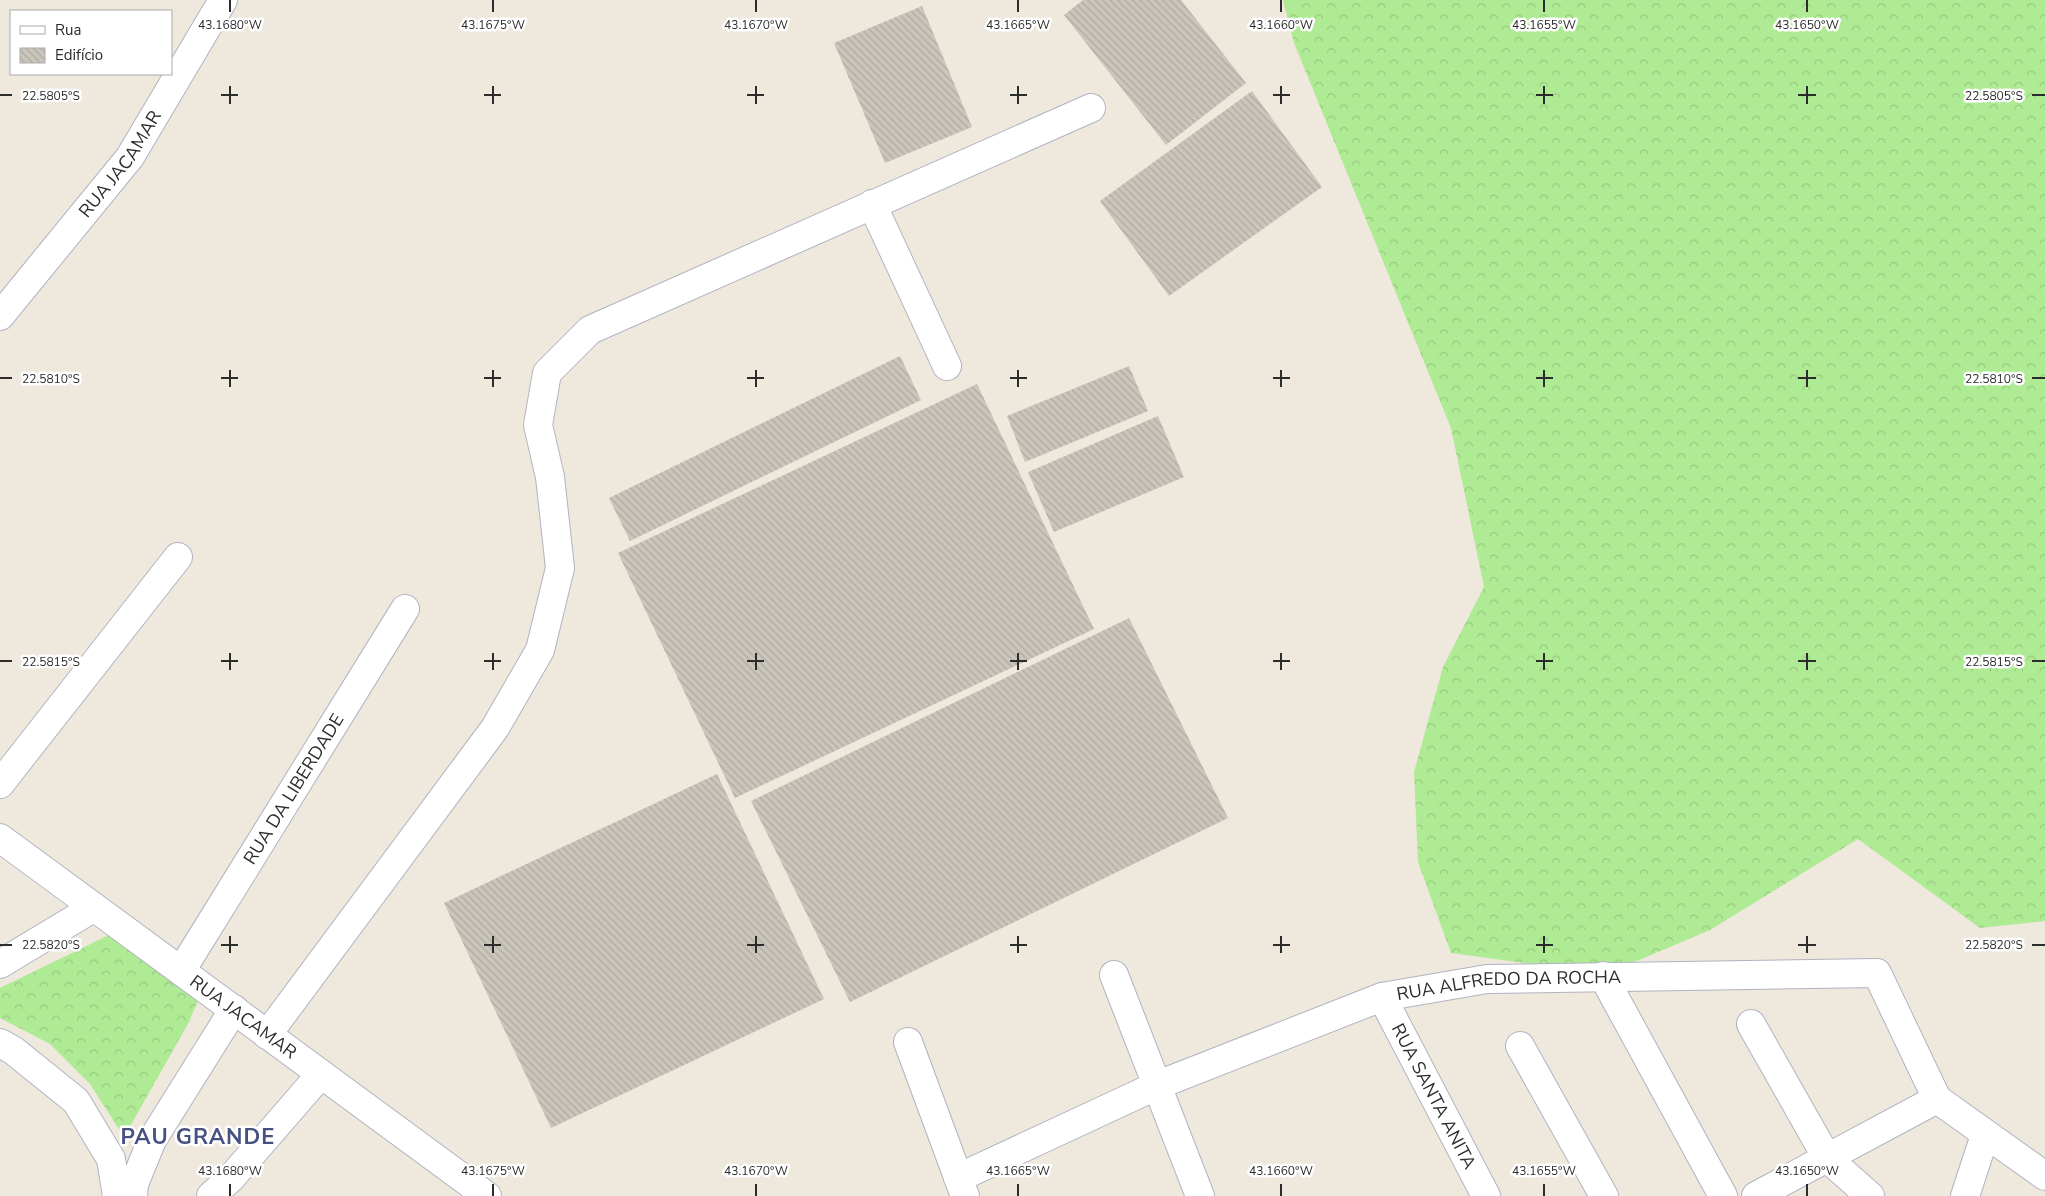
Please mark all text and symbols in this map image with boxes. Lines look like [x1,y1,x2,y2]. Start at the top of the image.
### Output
legend [10,10,172,75]
text: 43.1680°W [198,17,262,33]
text: 43.1675°W [461,17,525,33]
text: 43.1670°W [724,17,788,33]
text: 43.1665°W [986,17,1050,33]
text: 43.1660°W [1249,17,1313,33]
text: 43.1655°W [1512,17,1576,33]
text: 43.1650°W [1775,17,1839,33]
text: Rua [55,20,81,40]
text: Edifício [55,45,103,65]
text: 22.5805°S [22,88,80,104]
text: 22.5805°S [1965,88,2023,104]
street label: RUA JACAMAR [73,106,167,223]
text: 22.5810°S [22,371,80,387]
text: 22.5810°S [1965,371,2023,387]
text: 22.5815°S [22,654,80,670]
text: 22.5815°S [1965,654,2023,670]
street label: RUA DA LIBERDADE [238,709,349,869]
text: 22.5820°S [22,937,80,953]
text: 22.5820°S [1965,937,2023,953]
street label: RUA ALFREDO DA ROCHA [1395,965,1621,1006]
street label: RUA JACAMAR [185,970,302,1064]
street label: RUA SANTA ANITA [1386,1019,1482,1173]
district label: PAU GRANDE [121,1122,275,1152]
text: 43.1680°W [198,1163,262,1179]
text: 43.1675°W [461,1163,525,1179]
text: 43.1670°W [724,1163,788,1179]
text: 43.1665°W [986,1163,1050,1179]
text: 43.1660°W [1249,1163,1313,1179]
text: 43.1655°W [1512,1163,1576,1179]
text: 43.1650°W [1775,1163,1839,1179]

